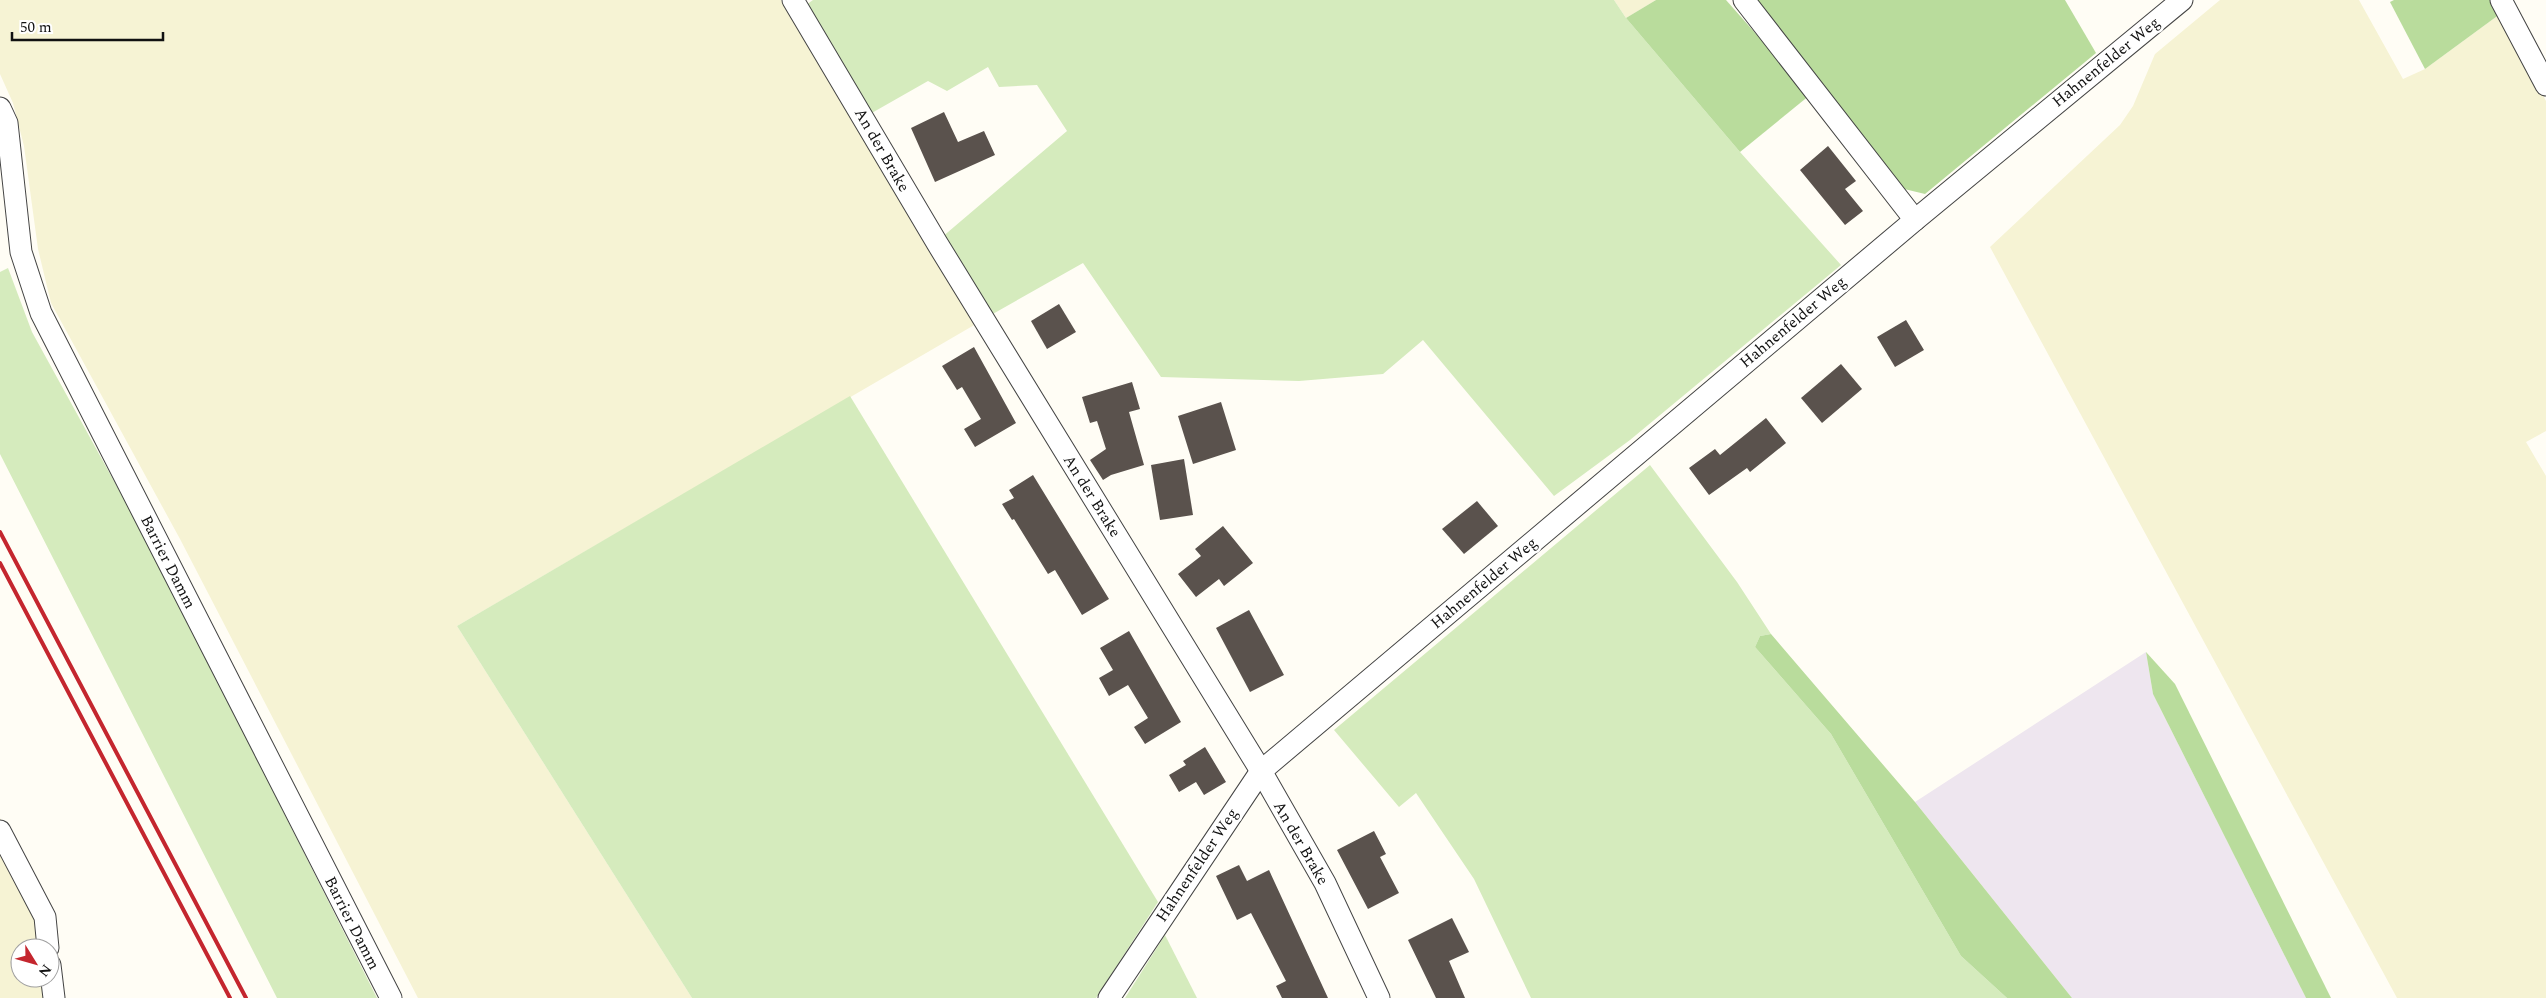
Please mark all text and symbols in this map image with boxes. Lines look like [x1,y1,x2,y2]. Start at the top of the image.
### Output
scale bar [12,10,164,42]
street label: Hahnenfelder Weg [2047,11,2165,113]
text: 50 m [20,16,52,39]
street label: An der Brake [848,104,916,196]
street label: Hahnenfelder Weg [1734,270,1852,374]
street label: An der Brake [1057,450,1127,542]
street label: Barrier Damm [134,511,202,613]
street label: Hahnenfelder Weg [1425,531,1543,635]
street label: An der Brake [1267,797,1335,889]
street label: Hahnenfelder Weg [1150,803,1244,927]
street label: Barrier Damm [318,872,386,974]
north arrow [10,938,60,988]
text: N [33,960,57,981]

